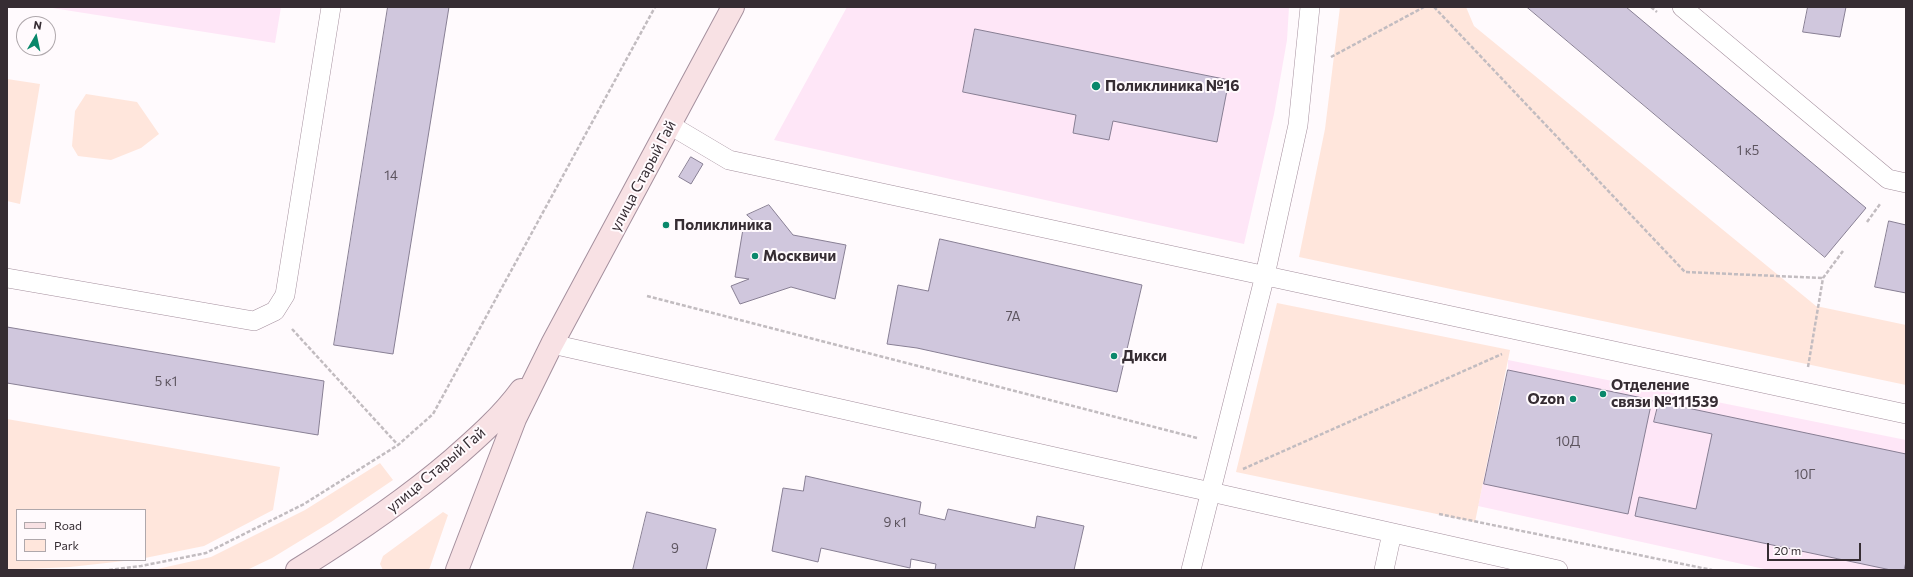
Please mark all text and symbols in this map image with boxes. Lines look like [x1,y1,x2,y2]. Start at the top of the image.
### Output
north arrow [16,16,56,56]
text: N [33,18,43,32]
place label: Поликлиника №16 [1105,77,1239,95]
marker: Поликлиника №16 [1090,80,1102,92]
street label: улица Старый Гай [606,117,680,235]
house number: 1 к5 [1737,143,1759,159]
house number: 14 [384,168,398,184]
place label: Поликлиника [674,216,772,234]
marker: Поликлиника [661,220,671,230]
place label: Москвичи [763,247,836,265]
marker: Москвичи [750,251,760,261]
house number: 7А [1006,309,1020,325]
place label: Дикси [1122,347,1167,365]
marker: Дикси [1109,351,1119,361]
house number: 5 к1 [155,374,177,390]
place label: Отделение связи №111539 [1611,376,1719,411]
marker: Отделение связи №111539 [1598,389,1608,399]
place label: Ozon [1527,390,1565,408]
marker: Ozon [1568,394,1578,404]
street label: улица Старый Гай [383,423,489,517]
house number: 10Д [1556,434,1580,450]
house number: 10Г [1794,467,1816,483]
legend [16,509,146,561]
house number: 9 к1 [884,515,906,531]
text: Road [54,518,82,532]
scale bar [1769,535,1863,561]
text: Park [54,538,79,552]
house number: 9 [671,541,679,557]
text: 20 m [1774,543,1801,557]

